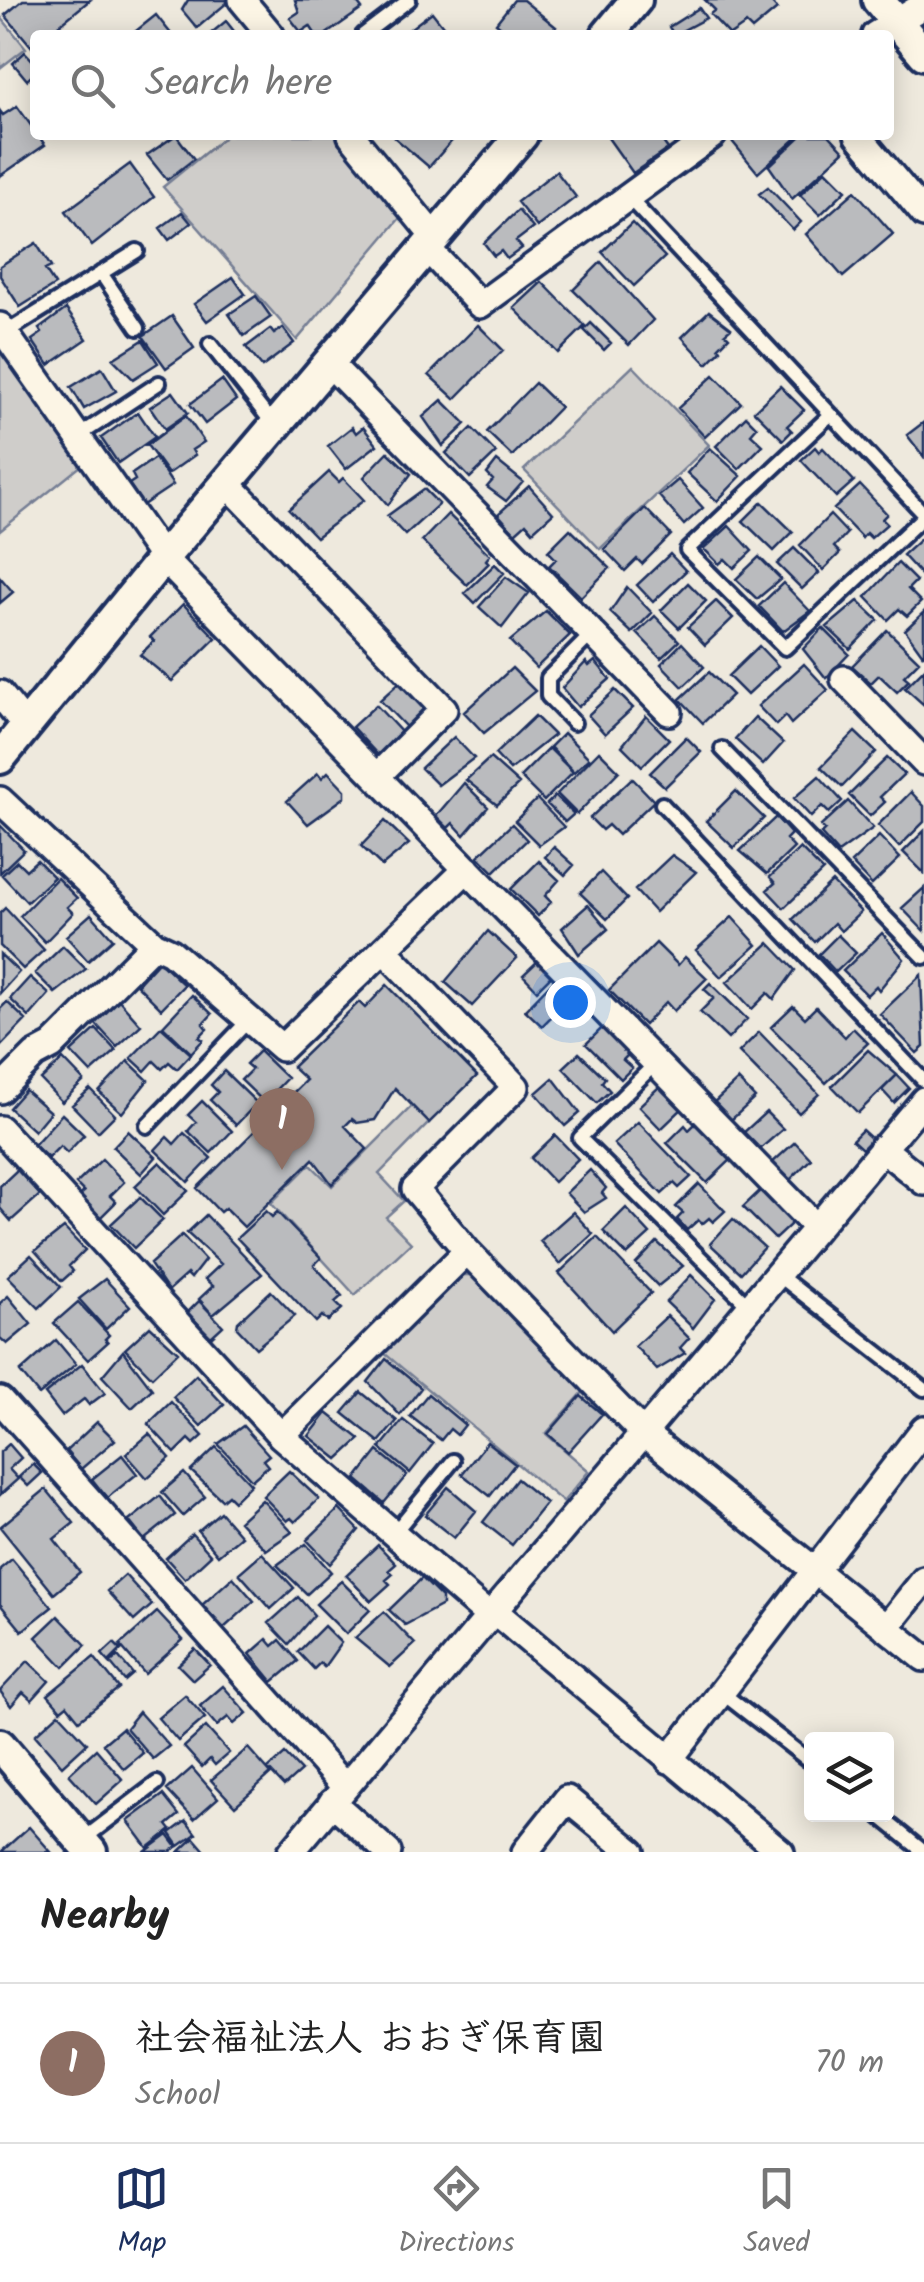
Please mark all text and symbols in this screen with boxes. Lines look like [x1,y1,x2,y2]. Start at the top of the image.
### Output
search box [30,30,894,140]
text: Search here [145,55,332,115]
icon: search [65,58,120,113]
your location [545,977,596,1028]
pin: 1 [250,1088,314,1170]
map controls [804,1732,894,1822]
button: layers [804,1732,894,1822]
text: Nearby [40,1884,169,1951]
text: 社会福祉法人 おおぎ保育園 [135,2010,606,2070]
text: 1 [68,2038,77,2089]
text: 70 m [815,2038,884,2089]
text: School [135,2070,220,2121]
tab: Map [114,2161,169,2266]
tab: Directions [398,2161,514,2266]
tab: Saved [743,2161,810,2266]

